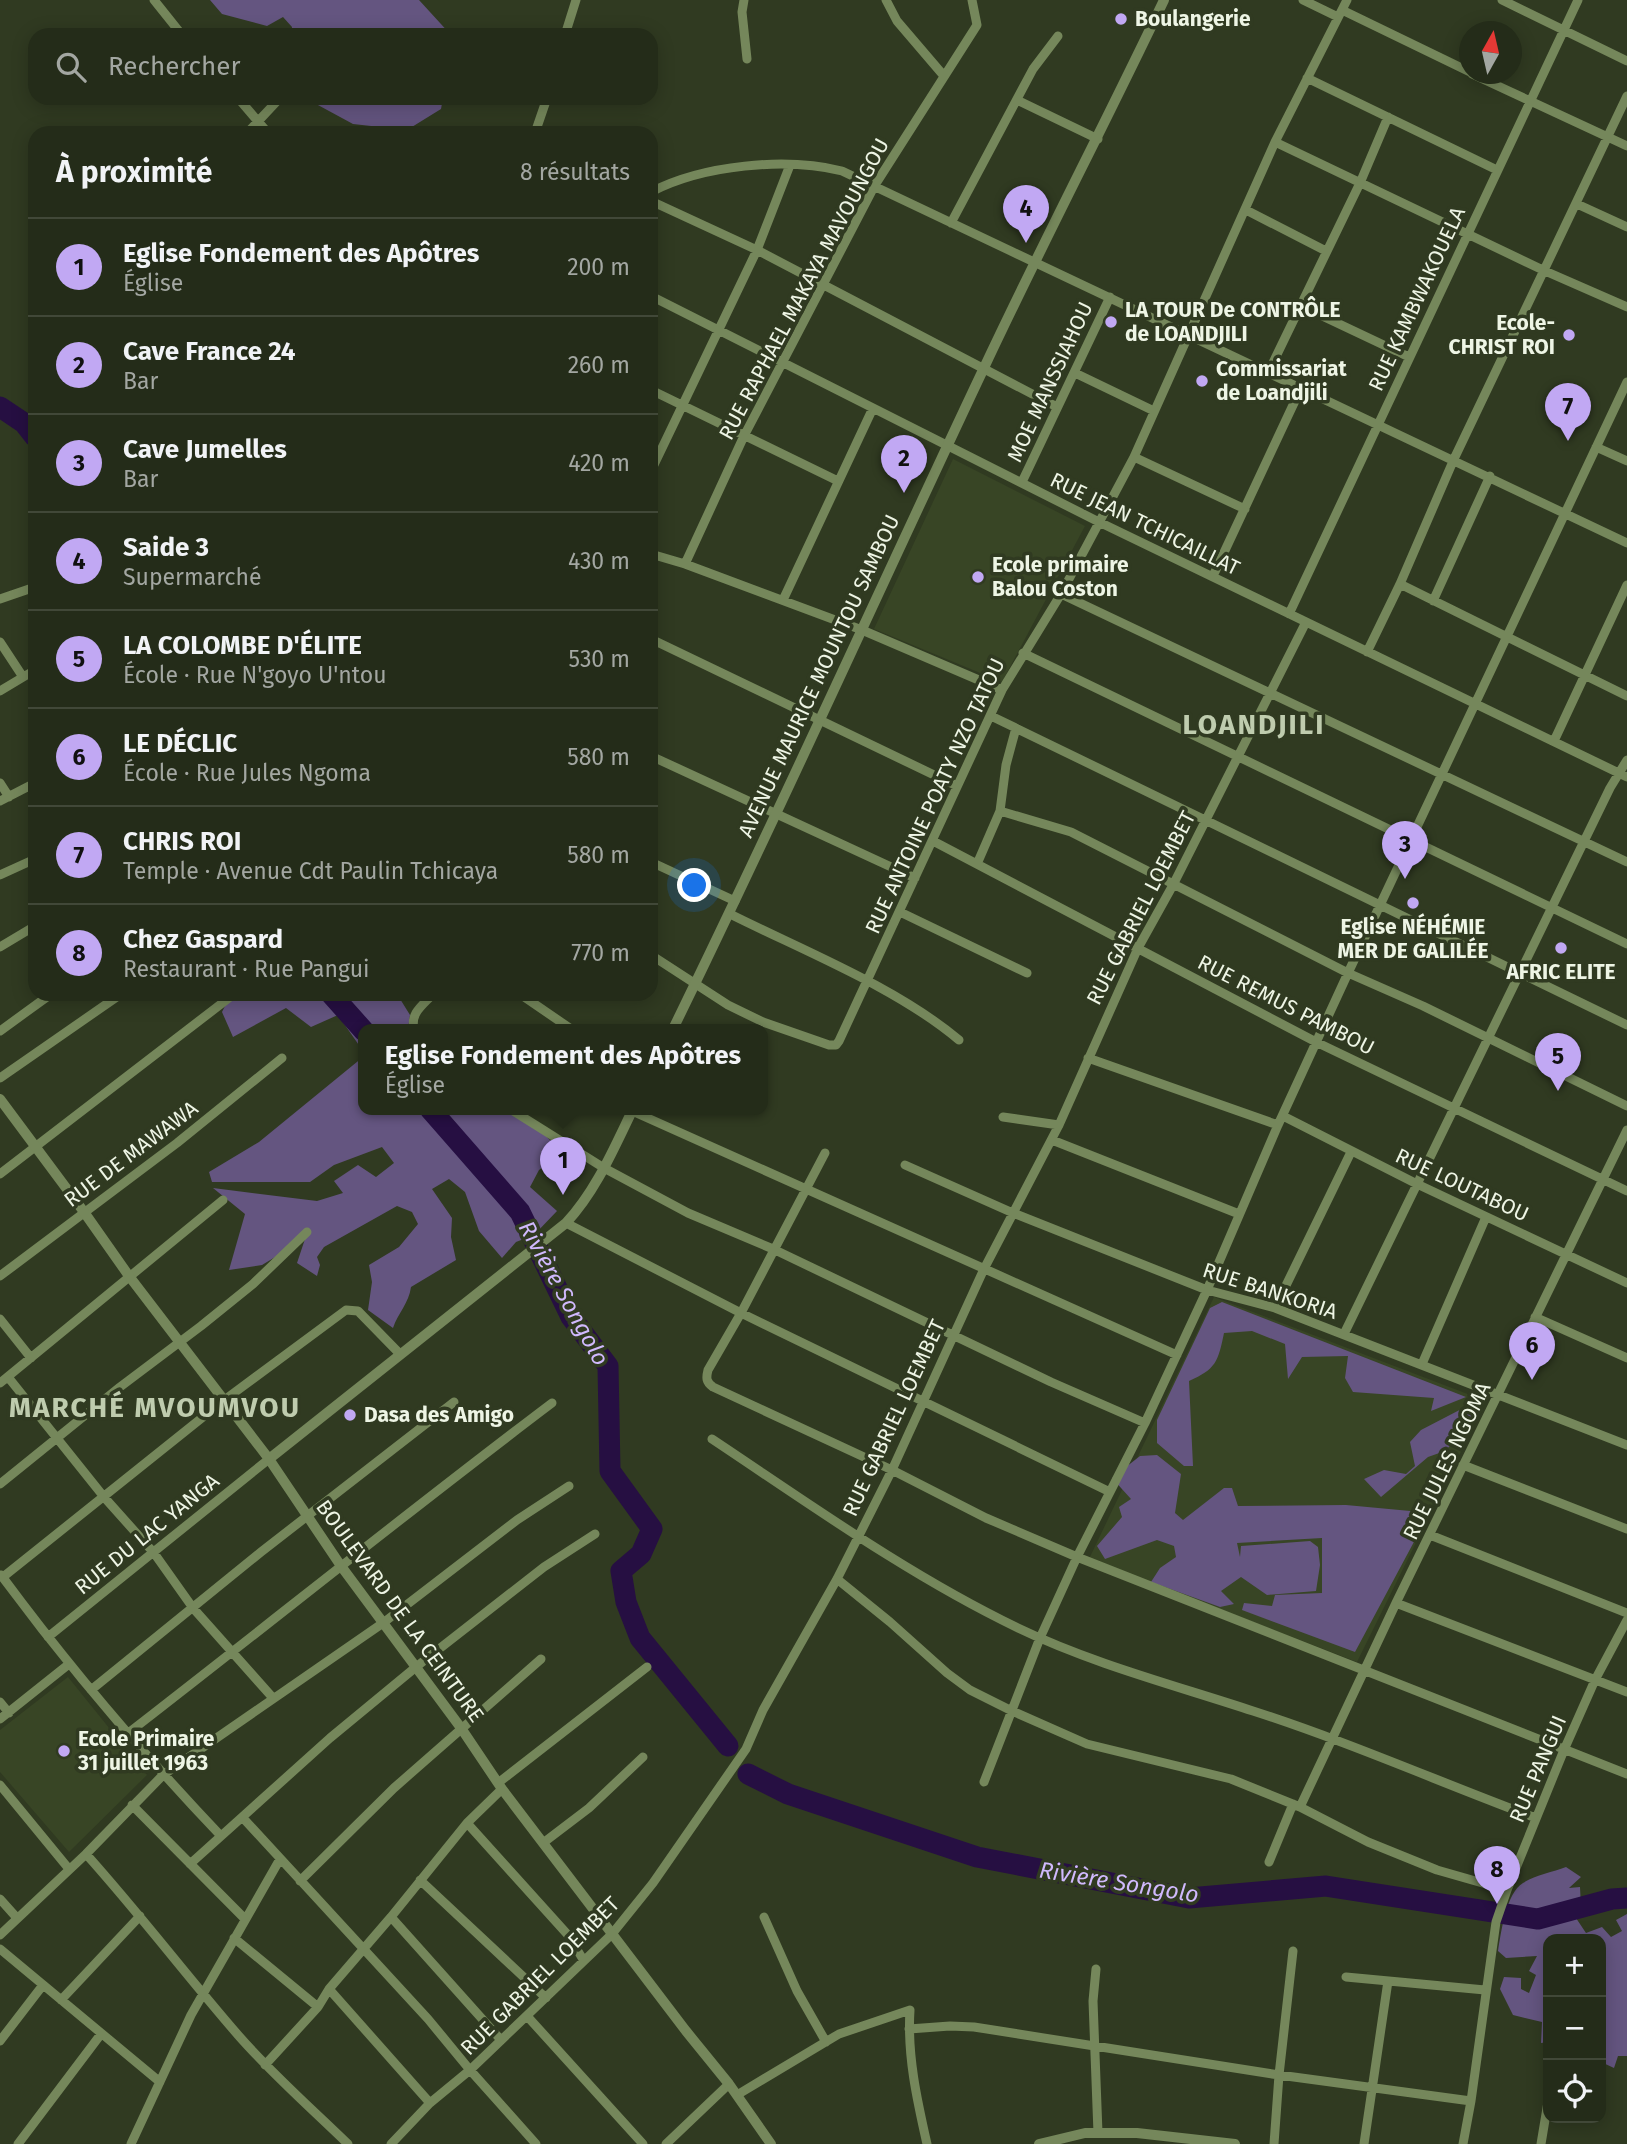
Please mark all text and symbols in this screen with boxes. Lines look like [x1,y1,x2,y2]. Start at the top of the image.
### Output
place label: Boulangerie [1135,6,1251,32]
marker: Boulangerie [1113,11,1129,27]
north arrow [1459,21,1522,84]
search box [28,28,658,105]
icon: search [52,48,90,86]
text: Rechercher [108,51,240,82]
street label: RUE RAPHAEL MAKAYA MAVOUNGOU [713,134,895,444]
text: À proximité [56,154,212,190]
text: 8 résultats [520,158,630,186]
pin: 4 [1003,185,1049,243]
street label: RUE KAMBWAKOUELA [1363,203,1471,395]
text: Eglise Fondement des Apôtres [123,238,479,269]
text: 1 [74,253,84,281]
text: 200 m [567,253,630,281]
text: Église [123,269,183,297]
place label: LA TOUR De CONTRÔLE de LOANDJILI [1125,296,1341,347]
street label: MOE MANSSIAHOU [1001,298,1099,466]
place label: Ecole- CHRIST ROI [1449,310,1555,360]
marker: LA TOUR De CONTRÔLE de LOANDJILI [1103,314,1119,330]
marker: Ecole- CHRIST ROI [1561,327,1577,343]
text: Cave France 24 [123,336,296,367]
text: 2 [73,351,85,379]
text: 260 m [568,351,630,379]
place label: Commissariat de Loandjili [1216,356,1348,406]
text: Bar [123,367,158,395]
marker: Commissariat de Loandjili [1194,373,1210,389]
pin: 7 [1545,383,1591,441]
text: Cave Jumelles [123,434,287,465]
pin: 2 [881,435,927,493]
text: 3 [73,449,85,477]
text: 420 m [568,449,630,477]
text: Bar [123,465,158,493]
street label: RUE JEAN TCHICAILLAT [1046,467,1244,581]
street label: AVENUE MAURICE MOUNTOU SAMBOU [733,510,905,842]
text: Saide 3 [123,532,209,563]
text: 4 [73,547,86,575]
text: 430 m [568,547,630,575]
place label: Ecole primaire Balou Coston [992,552,1129,602]
text: Supermarché [123,563,261,591]
marker: Ecole primaire Balou Coston [970,569,986,585]
text: LA COLOMBE D'ÉLITE [123,630,362,661]
text: 5 [73,645,85,673]
text: 530 m [569,645,630,673]
street label: RUE ANTOINE POATY NZO TATOU [860,654,1010,938]
text: École · Rue N'goyo U'ntou [123,661,387,689]
district label: LOANDJILI [1183,708,1325,741]
text: LE DÉCLIC [123,728,237,759]
text: 6 [73,743,85,771]
text: 580 m [567,743,630,771]
text: École · Rue Jules Ngoma [123,759,371,787]
street label: RUE GABRIEL LOEMBET [1081,807,1201,1009]
pin: 3 [1382,821,1428,879]
text: CHRIS ROI [123,826,241,857]
text: 7 [74,841,84,869]
text: 580 m [567,841,630,869]
text: Temple · Avenue Cdt Paulin Tchicaya [123,857,498,885]
your location [677,868,711,902]
marker: Eglise NÉHÉMIE MER DE GALILÉE [1405,895,1421,911]
place label: Eglise NÉHÉMIE MER DE GALILÉE [1338,913,1488,964]
text: Chez Gaspard [123,924,283,955]
text: 8 [72,939,86,967]
text: 770 m [571,939,630,967]
marker: AFRIC ELITE [1553,940,1569,956]
street label: RUE REMUS PAMBOU [1193,949,1379,1061]
text: Restaurant · Rue Pangui [123,955,370,983]
place label: AFRIC ELITE [1505,959,1616,985]
popup [358,1024,768,1115]
pin: 5 [1535,1033,1581,1091]
text: Eglise Fondement des Apôtres [385,1040,741,1071]
text: Église [385,1071,445,1099]
street label: RUE DE MAWAWA [59,1095,203,1213]
pin: 1 [540,1137,586,1195]
street label: RUE LOUTABOU [1391,1143,1533,1227]
water label: Rivière Songolo [513,1216,615,1370]
street label: RUE BANKORIA [1199,1257,1341,1325]
street label: RUE GABRIEL LOEMBET [837,1315,951,1520]
pin: 6 [1509,1322,1555,1380]
street label: RUE JULES NGOMA [1398,1378,1496,1544]
district label: MARCHÉ MVOUMVOU [9,1390,301,1424]
place label: Dasa des Amigo [364,1402,514,1428]
marker: Dasa des Amigo [342,1407,358,1423]
street label: RUE DU LAC YANGA [70,1468,224,1600]
street label: BOULEVARD DE LA CEINTURE [311,1495,489,1727]
street label: RUE PANGUI [1504,1711,1572,1827]
place label: Ecole Primaire 31 juillet 1963 [77,1726,215,1776]
marker: Ecole Primaire 31 juillet 1963 [56,1743,72,1759]
pin: 8 [1474,1846,1520,1904]
water label: Rivière Songolo [1037,1856,1201,1908]
street label: RUE GABRIEL LOEMBET [455,1891,625,2061]
map controls [1543,1934,1606,2123]
button: + [1543,1934,1606,1997]
button: − [1543,1997,1606,2060]
button: locate [1543,2060,1606,2123]

